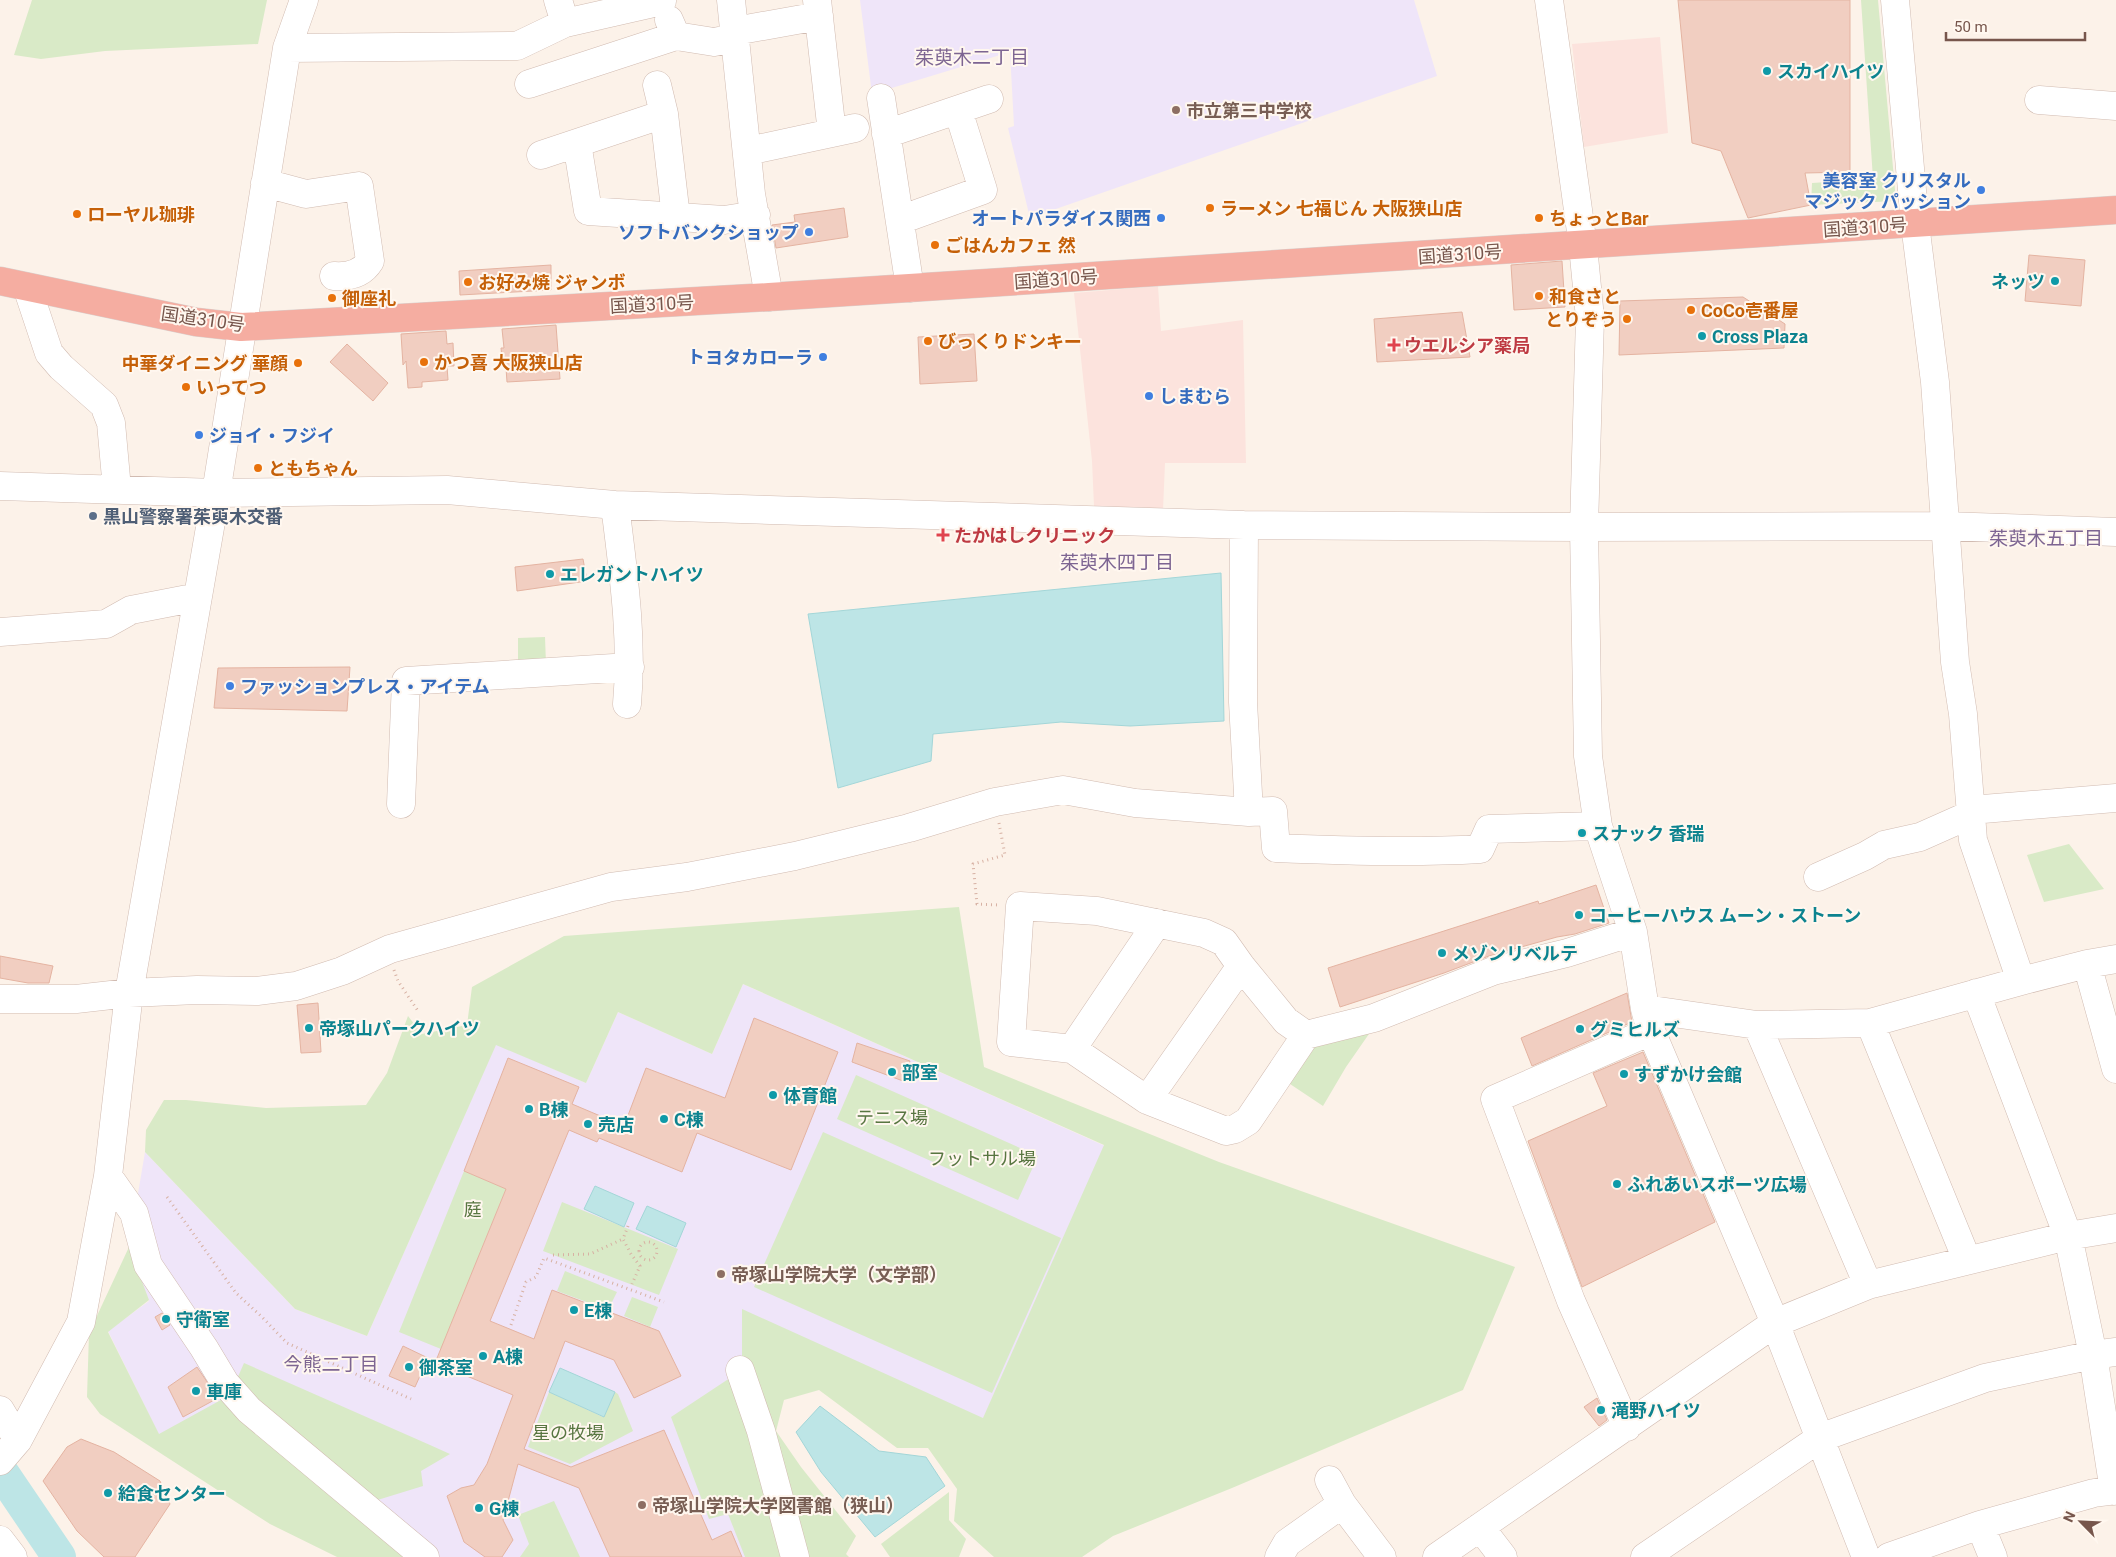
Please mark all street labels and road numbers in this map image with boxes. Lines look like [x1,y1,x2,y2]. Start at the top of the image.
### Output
street label: 国道310号 [1822,214,1908,240]
street label: 国道310号 [1417,241,1503,267]
street label: 国道310号 [1013,266,1099,292]
street label: 国道310号 [609,291,695,317]
street label: 国道310号 [160,303,246,335]

